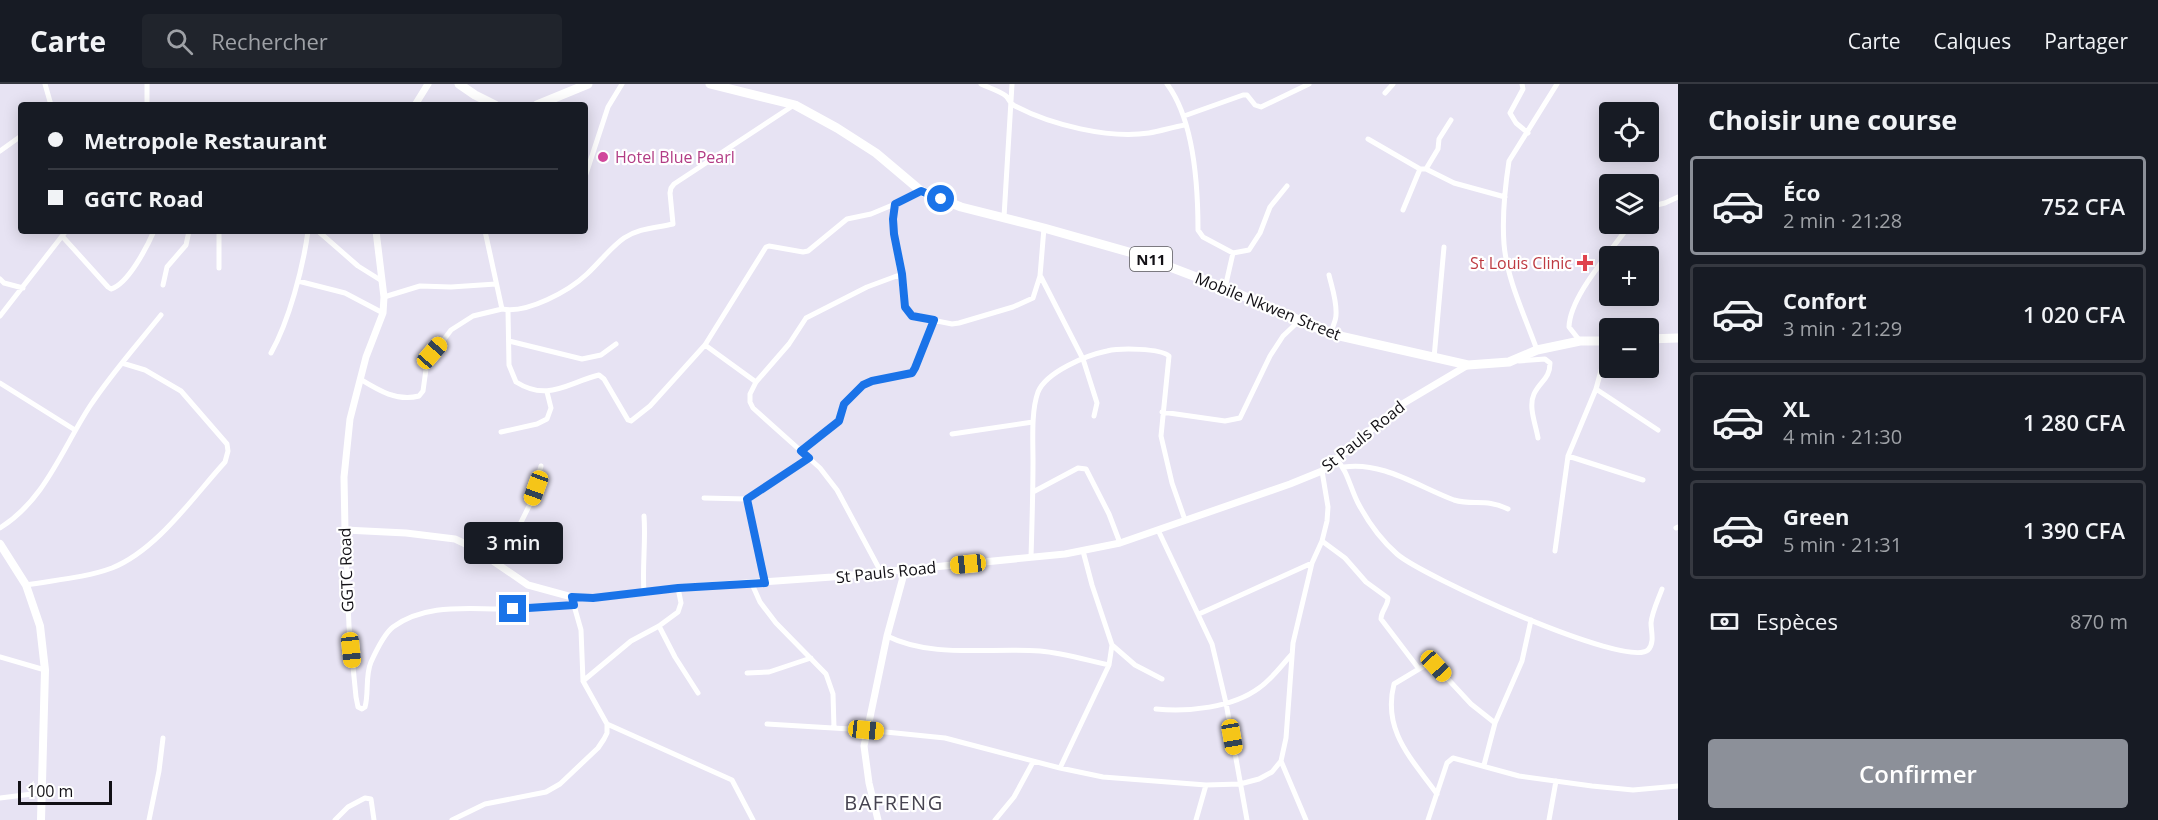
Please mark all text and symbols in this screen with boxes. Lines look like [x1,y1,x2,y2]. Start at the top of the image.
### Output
search box [142,14,562,68]
text: Carte [30,22,106,60]
icon: search [163,25,196,58]
text: Rechercher [211,26,328,56]
text: Carte [1848,27,1900,55]
text: Calques [1933,27,2011,55]
text: Partager [2044,27,2128,55]
text: Choisir une course [1708,101,1957,138]
map controls [1599,102,1659,378]
button: locate [1599,102,1659,162]
text: Metropole Restaurant [84,125,327,155]
place label: Hotel Blue Pearl [615,146,735,168]
marker: Hotel Blue Pearl [596,150,610,164]
button: layers [1599,174,1659,234]
text: Éco [1783,177,1820,207]
icon: car [1711,179,1765,233]
text: GGTC Road [84,183,204,213]
route start [927,185,954,212]
text: 752 CFA [2041,191,2125,221]
text: 2 min · 21:28 [1783,207,1902,234]
button: + [1599,246,1659,306]
road number: N11 [1130,247,1172,271]
place label: St Louis Clinic [1470,252,1572,274]
marker: St Louis Clinic [1576,254,1594,272]
street label: Mobile Nkwen Street [1192,267,1344,345]
text: Confort [1783,285,1867,315]
icon: car [1711,287,1765,341]
text: 1 020 CFA [2023,299,2125,329]
text: 3 min · 21:29 [1783,315,1902,342]
button: − [1599,318,1659,378]
car [413,334,451,372]
text: XL [1783,393,1810,423]
icon: car [1711,395,1765,449]
street label: St Pauls Road [1317,396,1409,476]
text: 1 280 CFA [2023,407,2125,437]
text: 4 min · 21:30 [1783,423,1902,450]
car [521,468,551,508]
text: Green [1783,501,1849,531]
icon: car [1711,503,1765,557]
text: 1 390 CFA [2023,515,2125,545]
callout: 3 min [464,522,562,564]
street label: GGTC Road [334,527,358,613]
text: 3 min [487,529,541,556]
text: 5 min · 21:31 [1783,531,1902,558]
car [949,553,987,575]
street label: St Pauls Road [835,556,937,588]
route end [499,595,526,622]
icon: cash [1708,605,1741,638]
text: Espèces [1756,606,1838,636]
text: 870 m [2070,608,2128,635]
car [340,631,362,669]
car [1417,647,1455,685]
car [1220,718,1244,756]
car [847,719,885,741]
button: Confirmer [1708,739,2128,808]
scale bar [18,778,112,806]
text: 100 m [27,780,73,802]
district label: BAFRENG [844,789,944,816]

